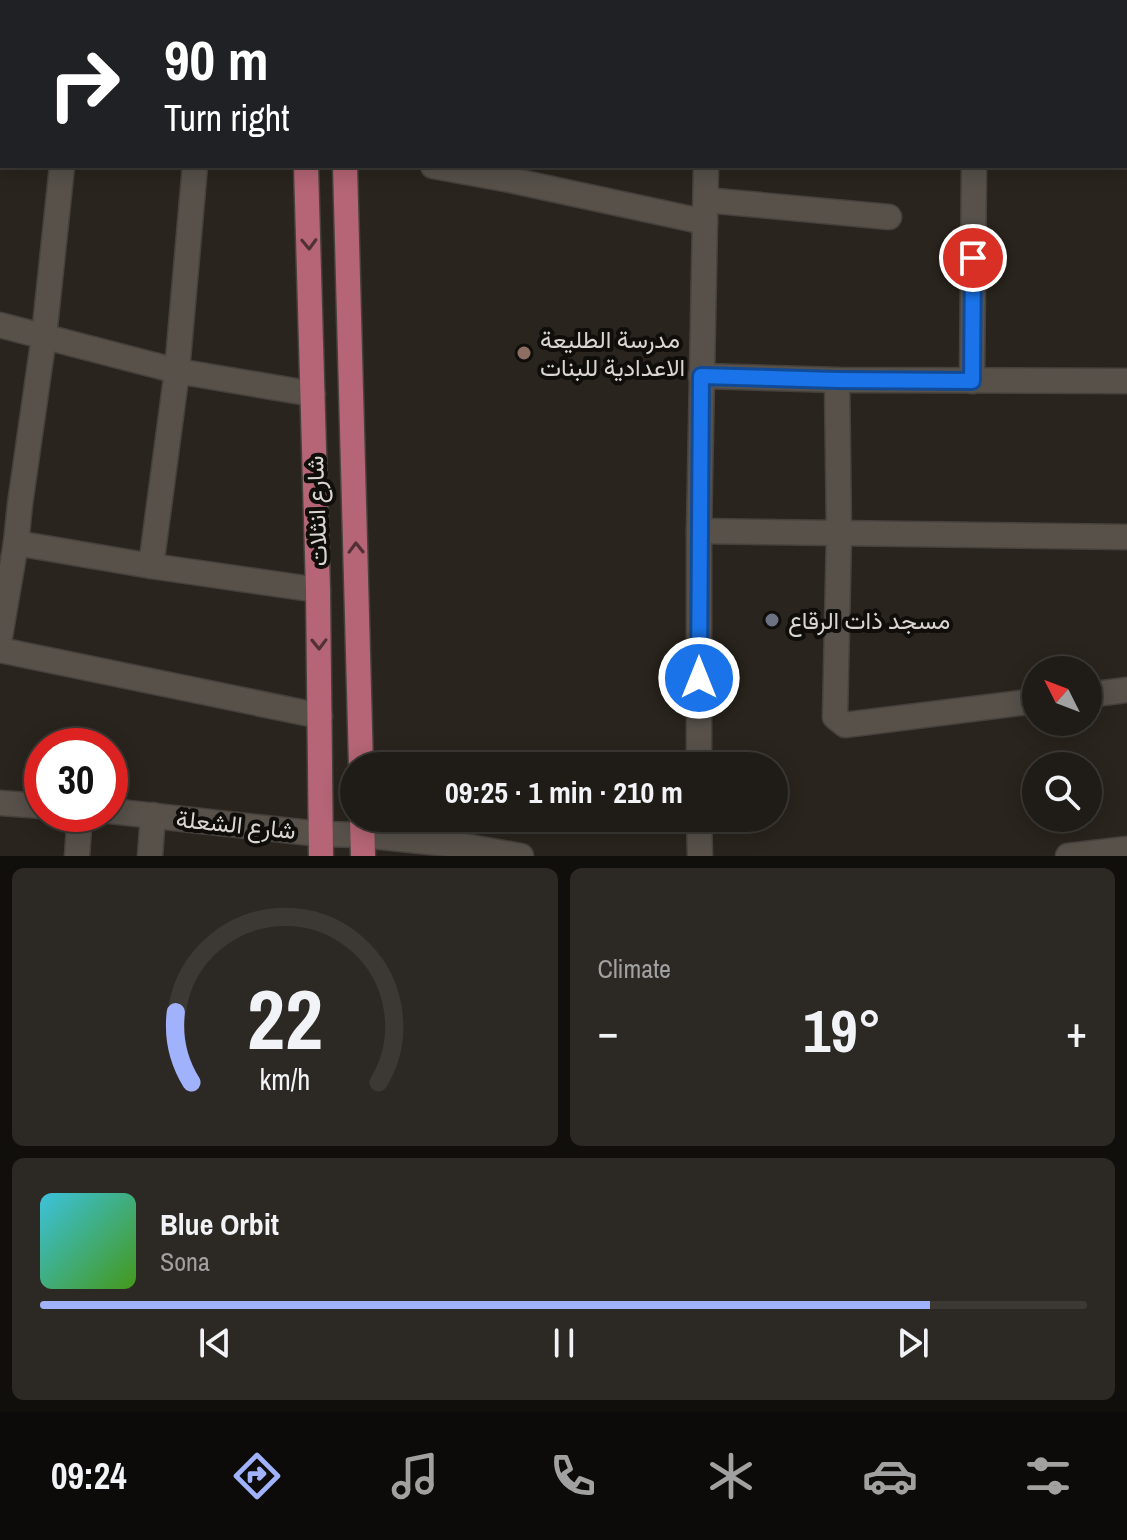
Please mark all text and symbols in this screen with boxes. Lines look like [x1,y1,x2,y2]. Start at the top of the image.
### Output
text: 90 m [164,22,269,97]
icon: right [32,32,136,136]
text: Turn right [164,94,289,142]
pin [939,224,1007,292]
icon: arrive [951,236,995,280]
one-way arrow [300,238,317,251]
place label: مدرسة الطليعة الاعدادية للبنات [540,323,685,383]
marker: مدرسة الطليعة الاعدادية للبنات [515,344,533,362]
street label: شارع انثلات [298,455,335,567]
one-way arrow [347,541,365,554]
place label: مسجد ذات الرقاع [788,604,950,637]
marker: مسجد ذات الرقاع [763,611,781,629]
position arrow [657,636,741,720]
one-way arrow [310,638,328,651]
north arrow [1022,656,1102,736]
map controls [1022,656,1102,832]
speed limit sign: 30 [24,728,128,832]
button: search [1022,752,1102,832]
text: 09:25 · 1 min · 210 m [445,772,683,812]
street label: شارع الشعلة [174,802,297,847]
text: Climate [598,951,671,986]
text: 22 [247,963,323,1075]
text: 19° [803,990,882,1071]
text: − [598,1001,619,1061]
text: + [1066,1001,1087,1061]
text: km/h [259,1060,310,1099]
text: Blue Orbit [160,1204,279,1244]
text: Sona [160,1244,210,1279]
icon: previous [193,1321,237,1365]
icon: pause [542,1321,586,1365]
icon: next [891,1321,935,1365]
icon: directions [229,1448,285,1504]
icon: music [387,1448,443,1504]
icon: phone [545,1448,601,1504]
icon: climate [703,1448,759,1504]
icon: car [862,1448,918,1504]
icon: filters [1020,1448,1076,1504]
text: 09:24 [51,1452,127,1500]

